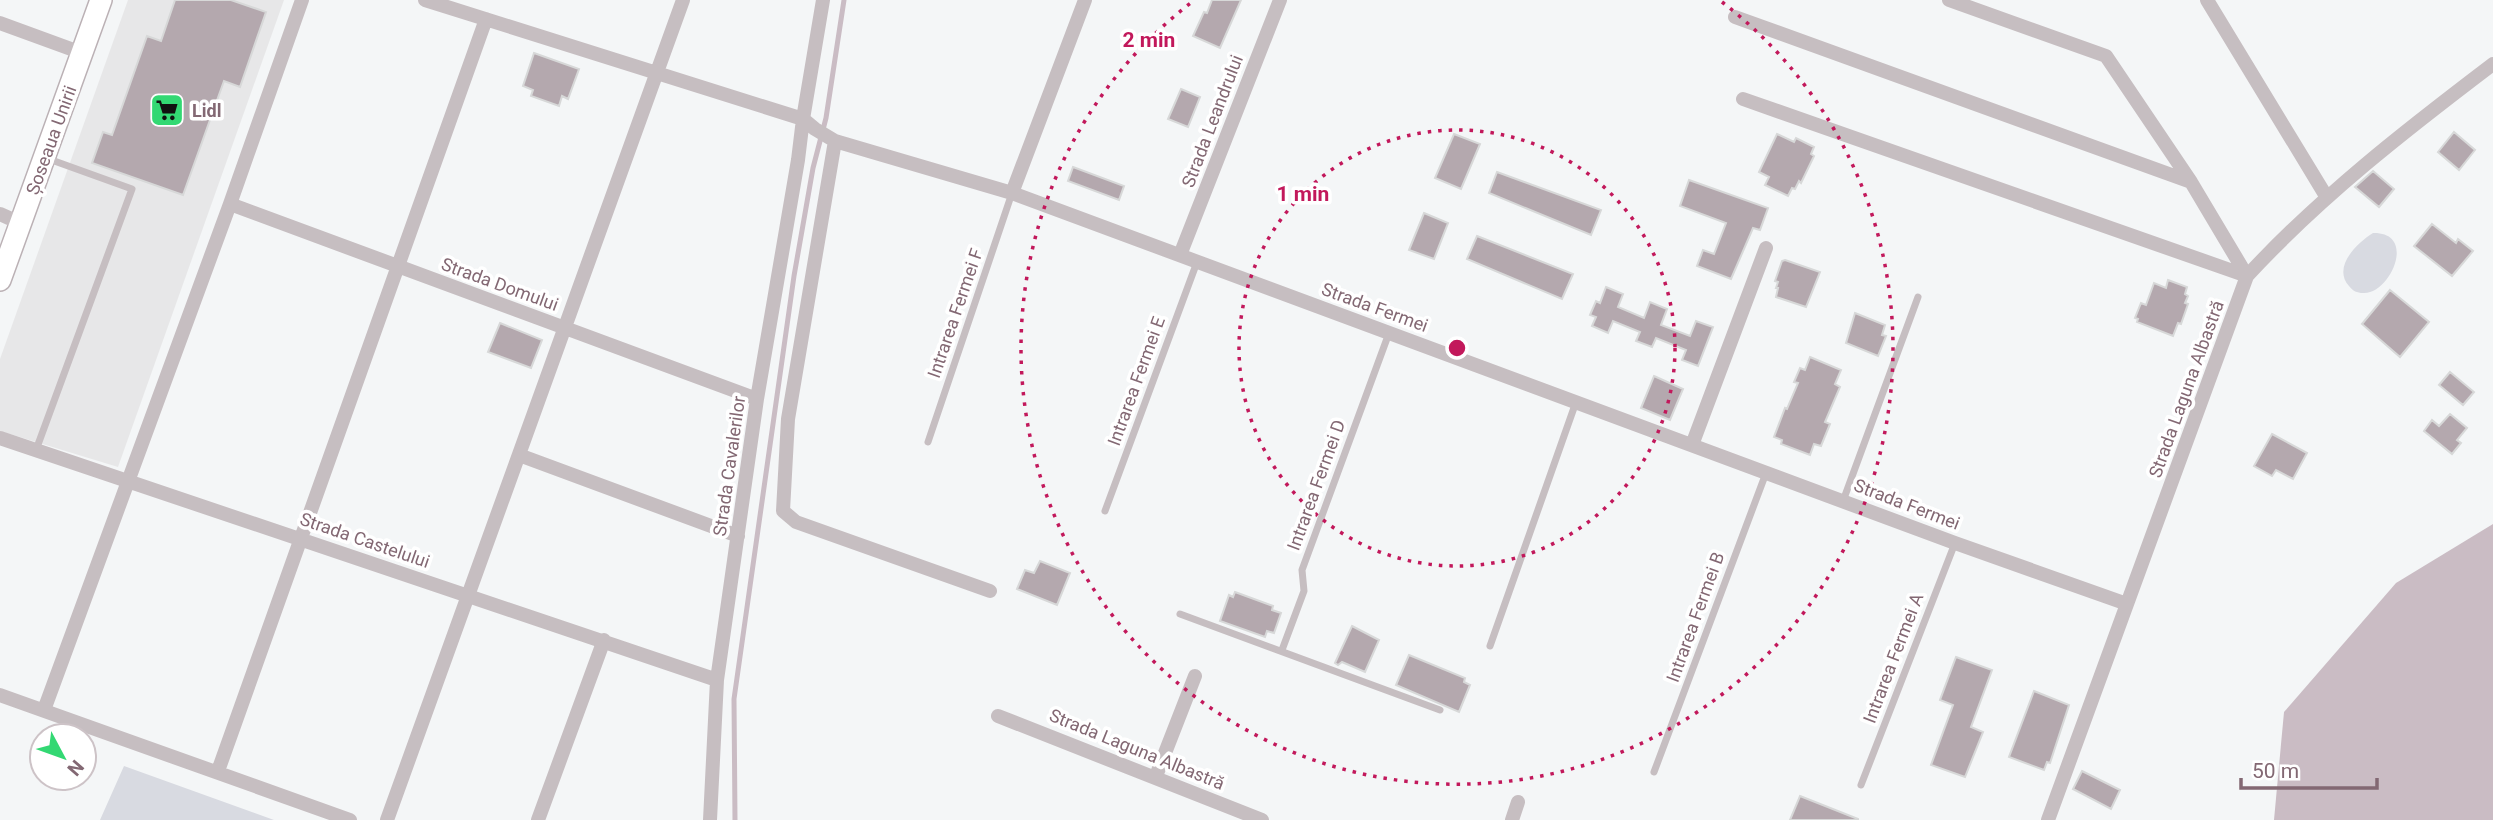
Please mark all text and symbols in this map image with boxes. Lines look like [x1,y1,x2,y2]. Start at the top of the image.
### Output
text: 2 min [1123,28,1175,52]
street label: Strada Leandrului [1177,52,1247,190]
street label: Șoseaua Unirii [22,83,81,198]
supermarket icon: Lidl [148,91,186,129]
place label: Lidl [192,100,221,121]
text: 1 min [1277,182,1329,206]
street label: Intrarea Fermei F [923,245,987,380]
street label: Strada Domului [439,253,561,315]
street label: Strada Fermei [1319,278,1431,336]
street label: Strada Laguna Albastră [2144,298,2228,480]
street label: Intrarea Fermei E [1103,314,1169,448]
centre of rings [1445,336,1469,360]
street label: Strada Cavalerilor [709,395,749,537]
street label: Intrarea Fermei D [1283,417,1349,553]
street label: Strada Fermei [1851,474,1963,534]
street label: Strada Castelului [297,508,433,572]
street label: Intrarea Fermei B [1662,549,1728,685]
street label: Intrarea Fermei A [1859,590,1927,726]
street label: Strada Laguna Albastră [1046,704,1228,794]
north arrow [28,722,98,792]
scale bar [2241,746,2378,790]
text: N [62,755,89,780]
text: 50 m [2252,759,2299,783]

